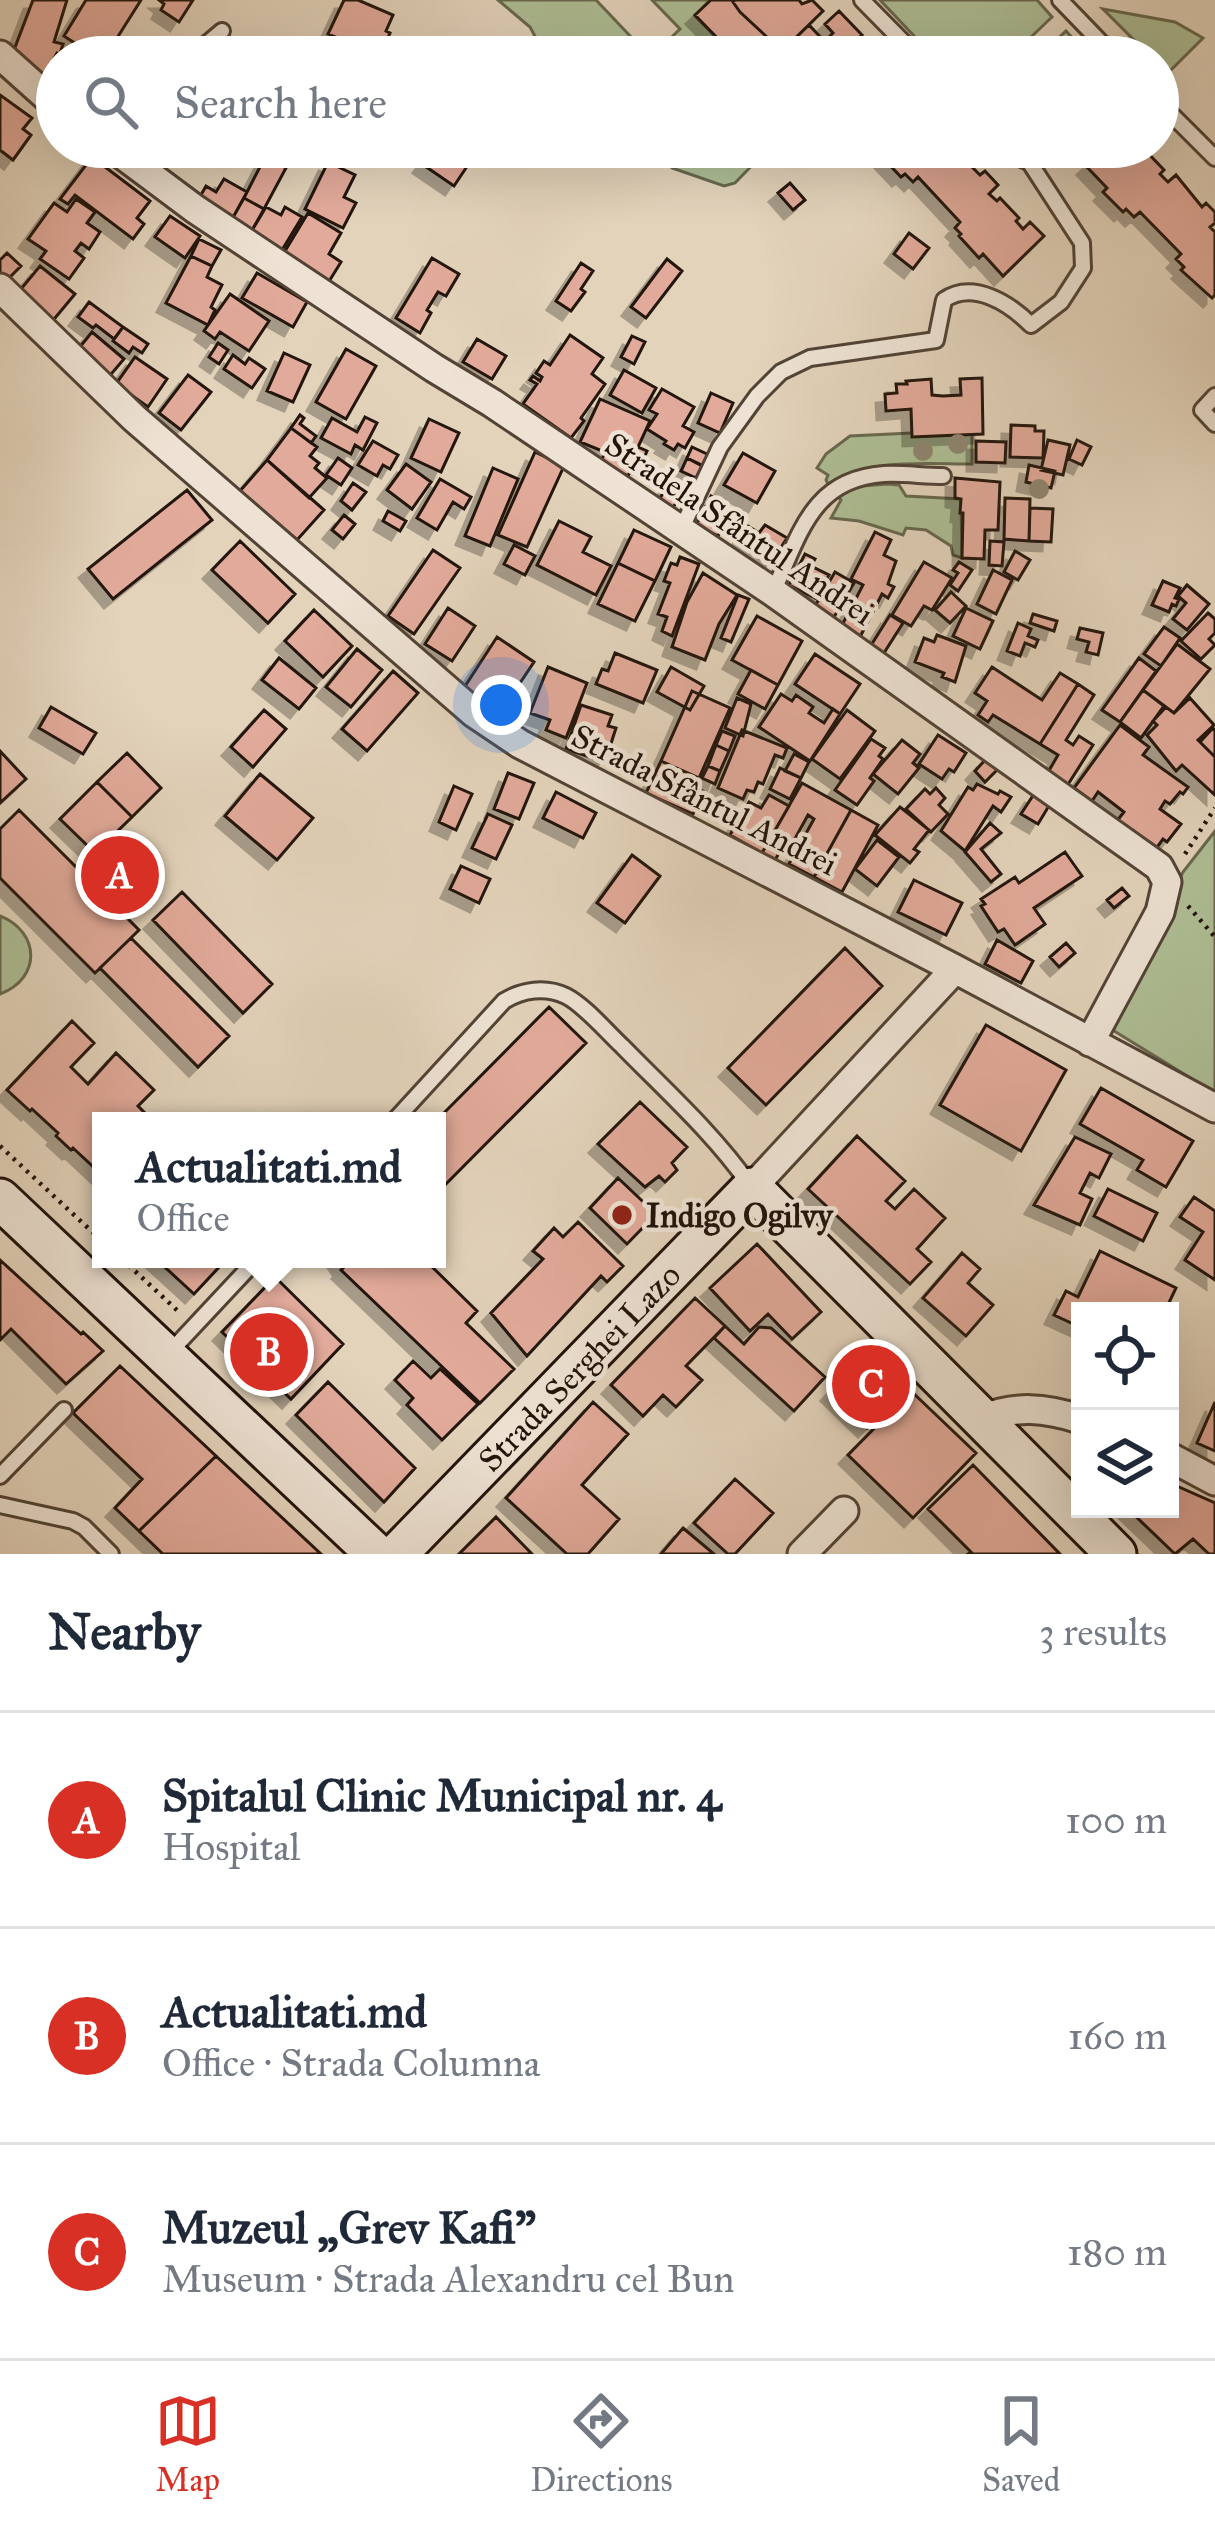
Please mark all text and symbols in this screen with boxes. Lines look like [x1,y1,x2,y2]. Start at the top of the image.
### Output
search box [36,36,1179,168]
icon: search [78,69,144,135]
text: Search here [174,75,387,130]
street label: Stradela Sfântul Andrei [597,424,882,634]
your location [471,675,531,735]
street label: Strada Sfântul Andrei [565,716,844,884]
pin: A [81,830,159,920]
popup [92,1112,446,1268]
text: Actualitati.md [136,1139,402,1194]
text: Office [136,1194,230,1242]
place label: Indigo Ogilvy [646,1196,834,1236]
marker: Indigo Ogilvy [609,1202,635,1228]
street label: Strada Serghei Lazo [470,1255,689,1480]
map controls [1071,1302,1179,1518]
button: locate [1071,1302,1179,1410]
pin: B [230,1307,308,1397]
pin: C [832,1339,910,1429]
button: layers [1071,1410,1179,1518]
text: Nearby [48,1601,200,1663]
text: 3 results [1039,1608,1167,1656]
text: Spitalul Clinic Municipal nr. 4 [162,1768,721,1823]
text: A [74,1796,100,1844]
text: 100 m [1065,1796,1167,1844]
text: Hospital [162,1823,300,1871]
text: Actualitati.md [162,1984,427,2039]
text: B [74,2012,100,2060]
text: 160 m [1068,2012,1167,2060]
text: Office · Strada Columna [162,2039,540,2087]
text: Muzeul „Grev Kafi” [162,2200,536,2255]
text: C [74,2228,100,2276]
text: 180 m [1067,2228,1167,2276]
text: Museum · Strada Alexandru cel Bun [162,2255,734,2303]
tab: Map [155,2388,221,2500]
tab: Directions [530,2388,672,2500]
tab: Saved [982,2388,1060,2500]

